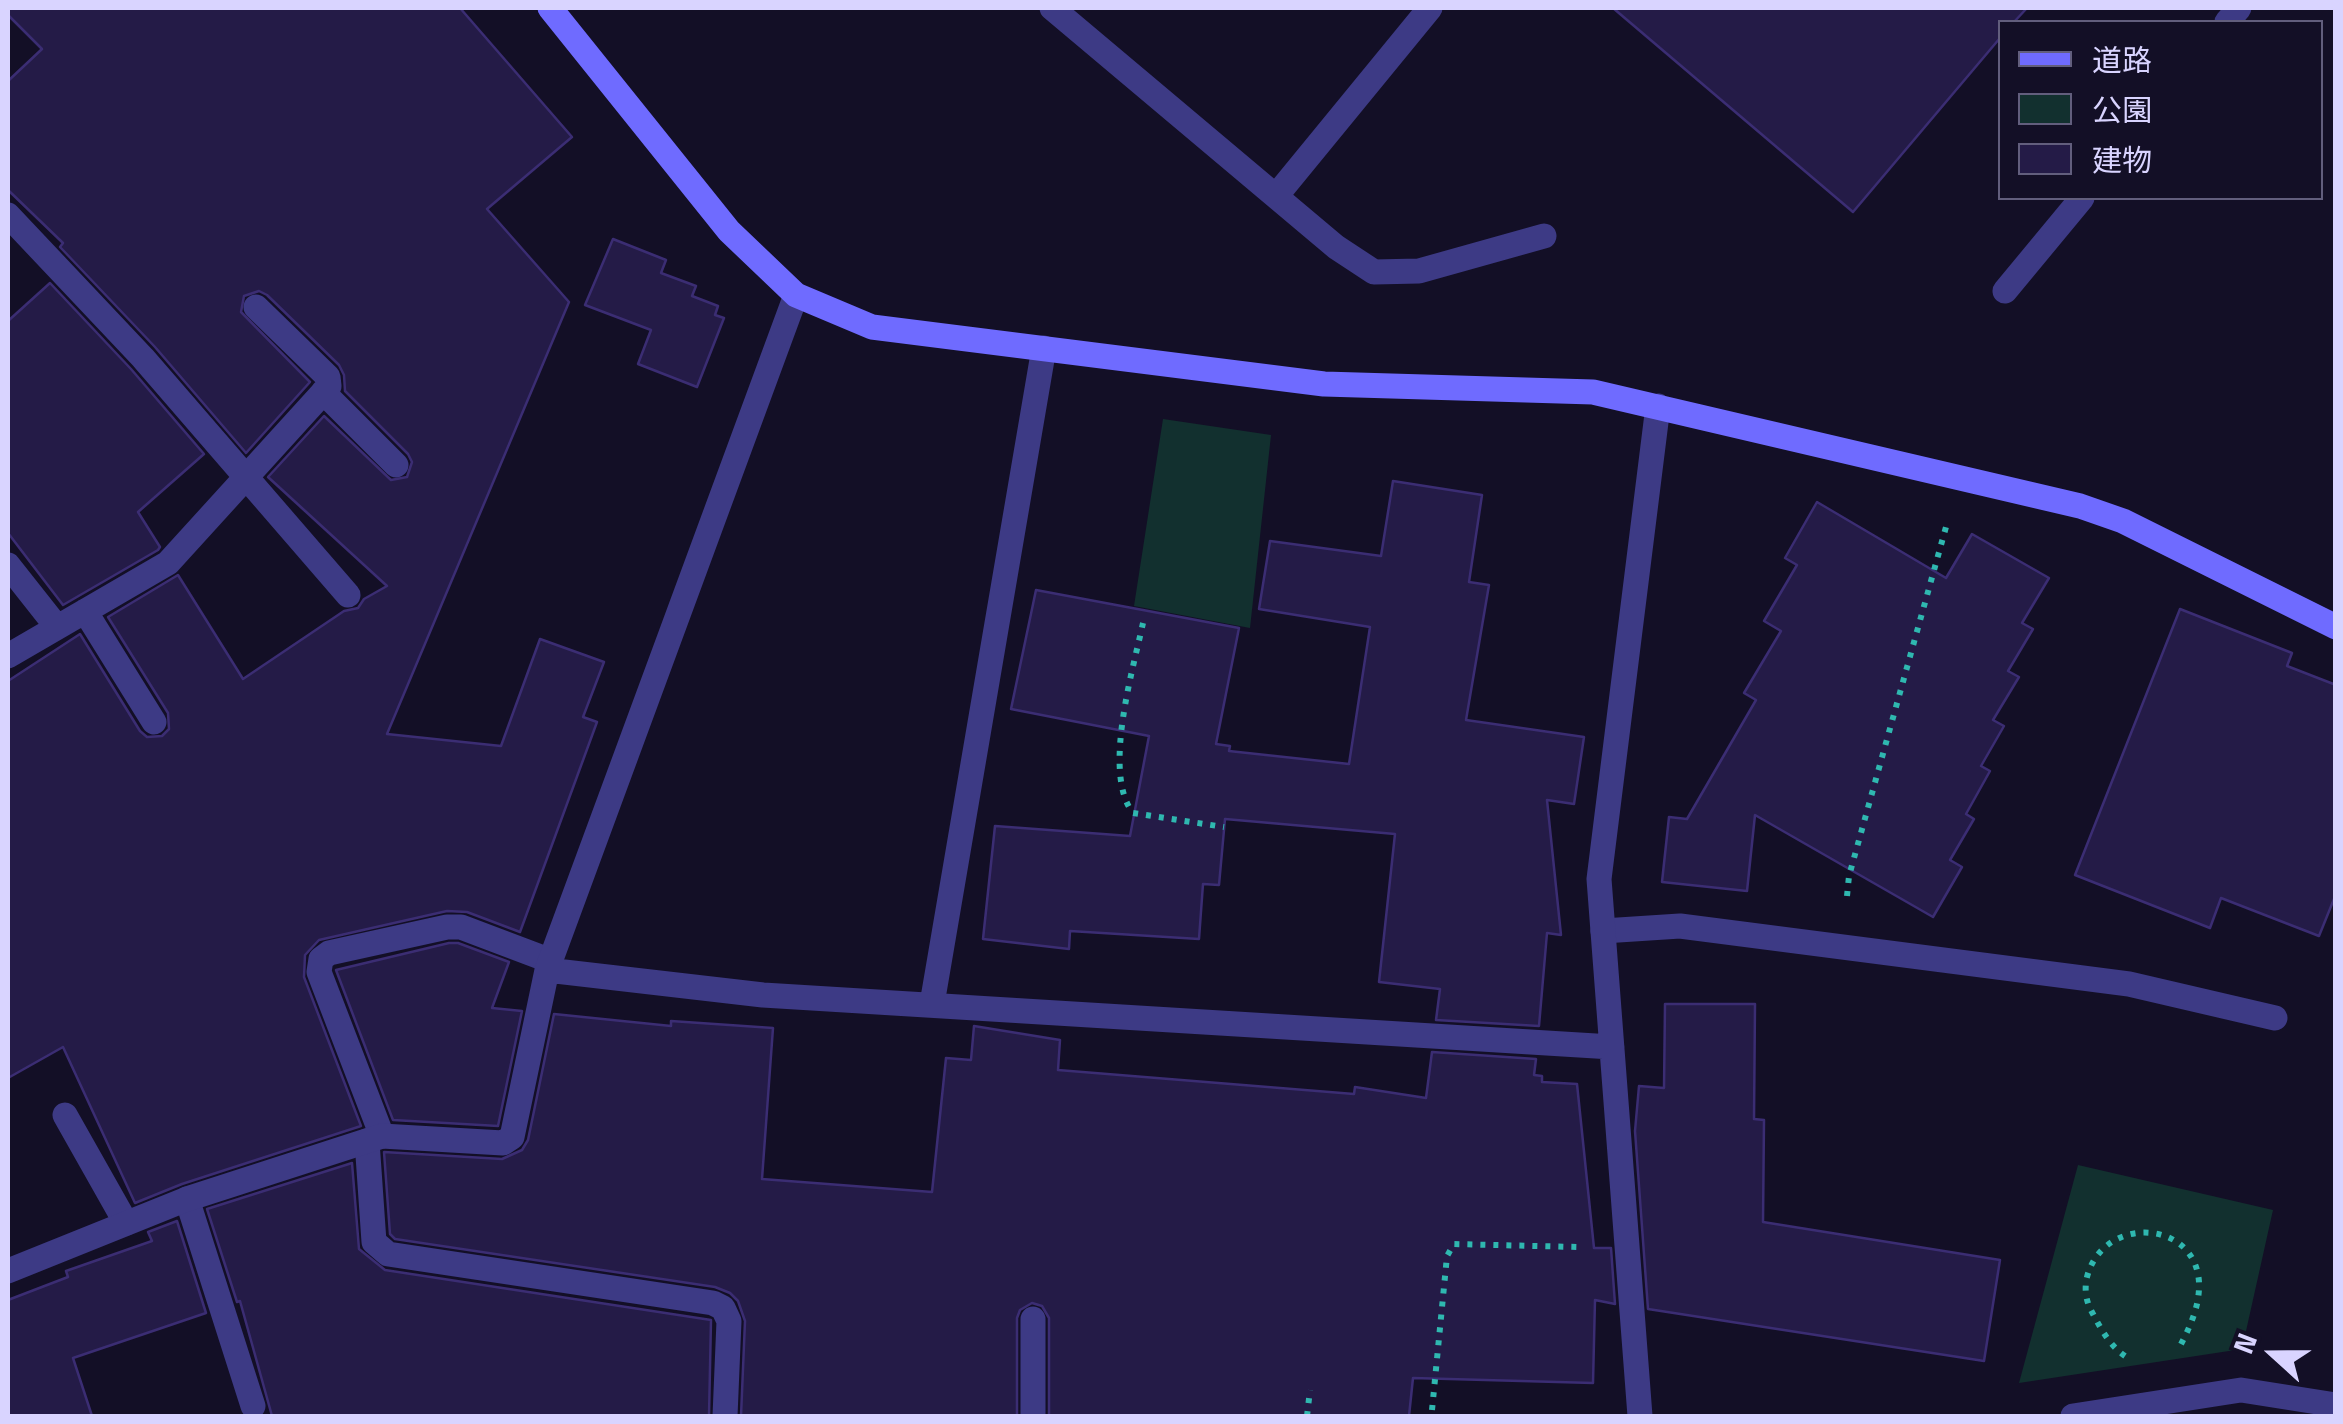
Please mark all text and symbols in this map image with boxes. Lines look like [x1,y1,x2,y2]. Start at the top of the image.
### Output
legend [1998,20,2323,200]
text: 道路 [2092,37,2152,83]
text: 公園 [2092,87,2152,133]
text: 建物 [2092,137,2152,183]
north arrow [2223,1304,2323,1404]
text: N [2221,1326,2268,1360]

